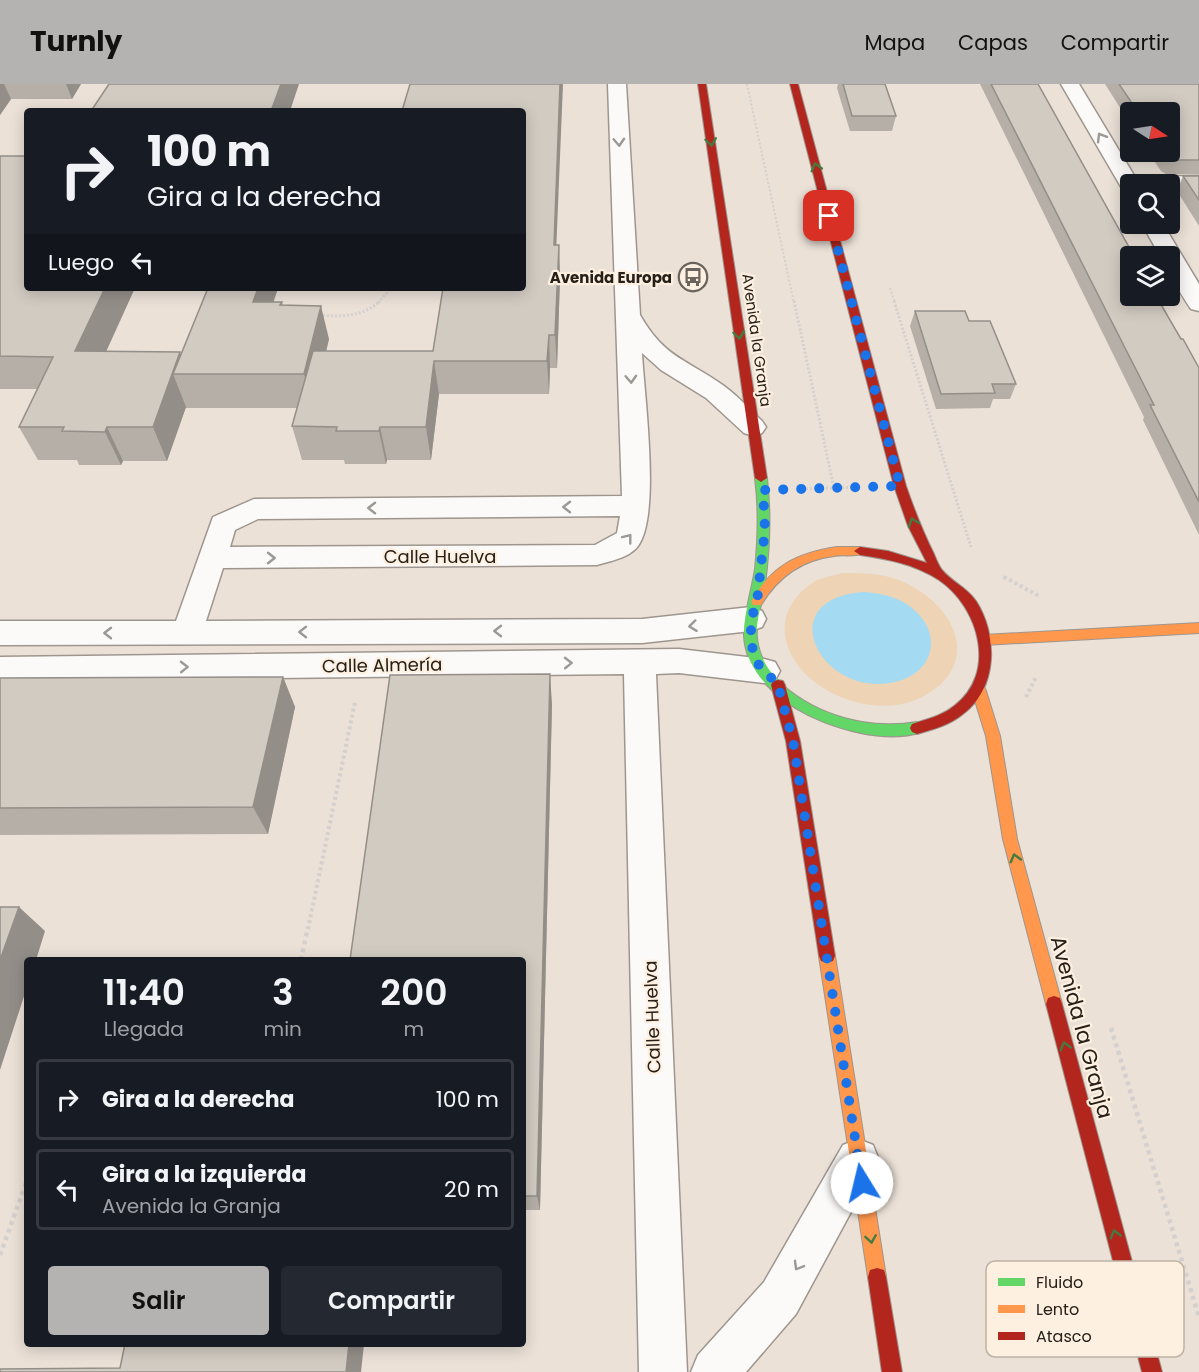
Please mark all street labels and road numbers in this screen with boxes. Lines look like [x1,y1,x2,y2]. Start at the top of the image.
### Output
street label: Avenida la Granja [737,272,777,408]
street label: Calle Huelva [384,544,496,569]
street label: Calle Almería [322,651,442,679]
street label: Avenida la Granja [1044,933,1120,1121]
street label: Calle Huelva [638,960,666,1074]

